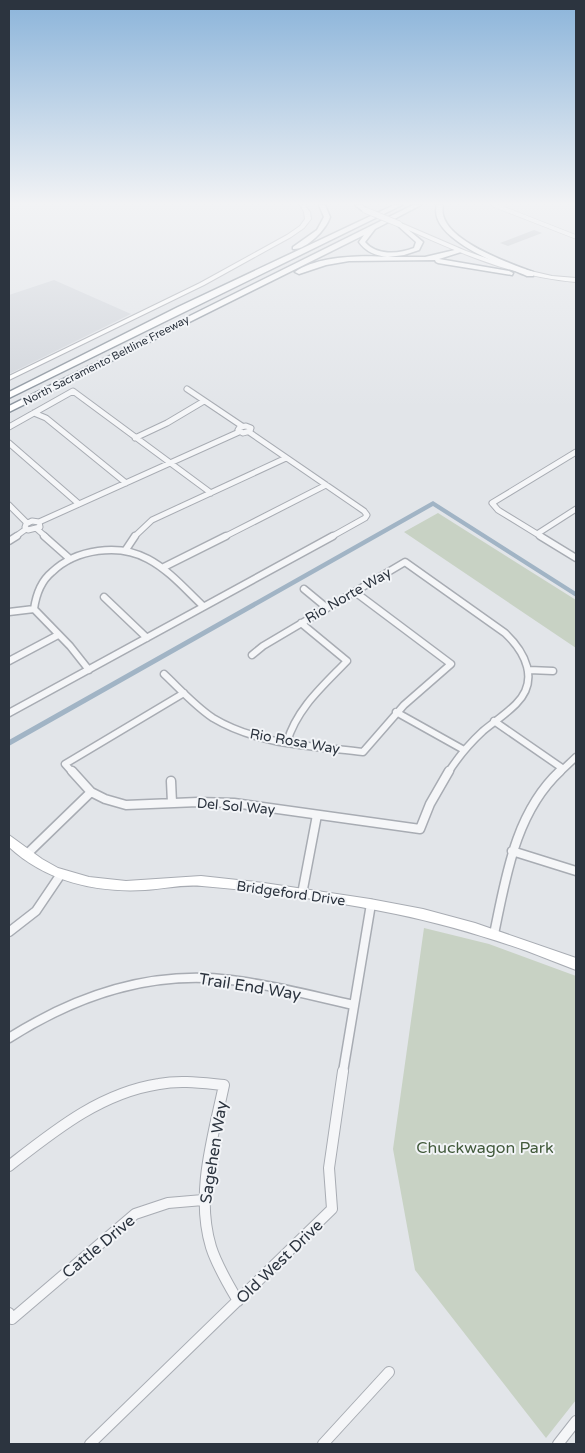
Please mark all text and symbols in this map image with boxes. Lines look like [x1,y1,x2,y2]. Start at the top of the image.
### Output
street label: North Sacramento Beltline Freeway [21,313,191,408]
street label: Rio Norte Way [302,564,395,627]
street label: Rio Rosa Way [249,725,342,758]
street label: Del Sol Way [196,795,276,818]
street label: Bridgeford Drive [235,877,346,910]
street label: Trail End Way [197,969,303,1005]
street label: Sagehen Way [196,1099,232,1205]
park label: Chuckwagon Park [416,1138,554,1158]
street label: Cattle Drive [58,1211,139,1283]
street label: Old West Drive [232,1215,327,1308]

